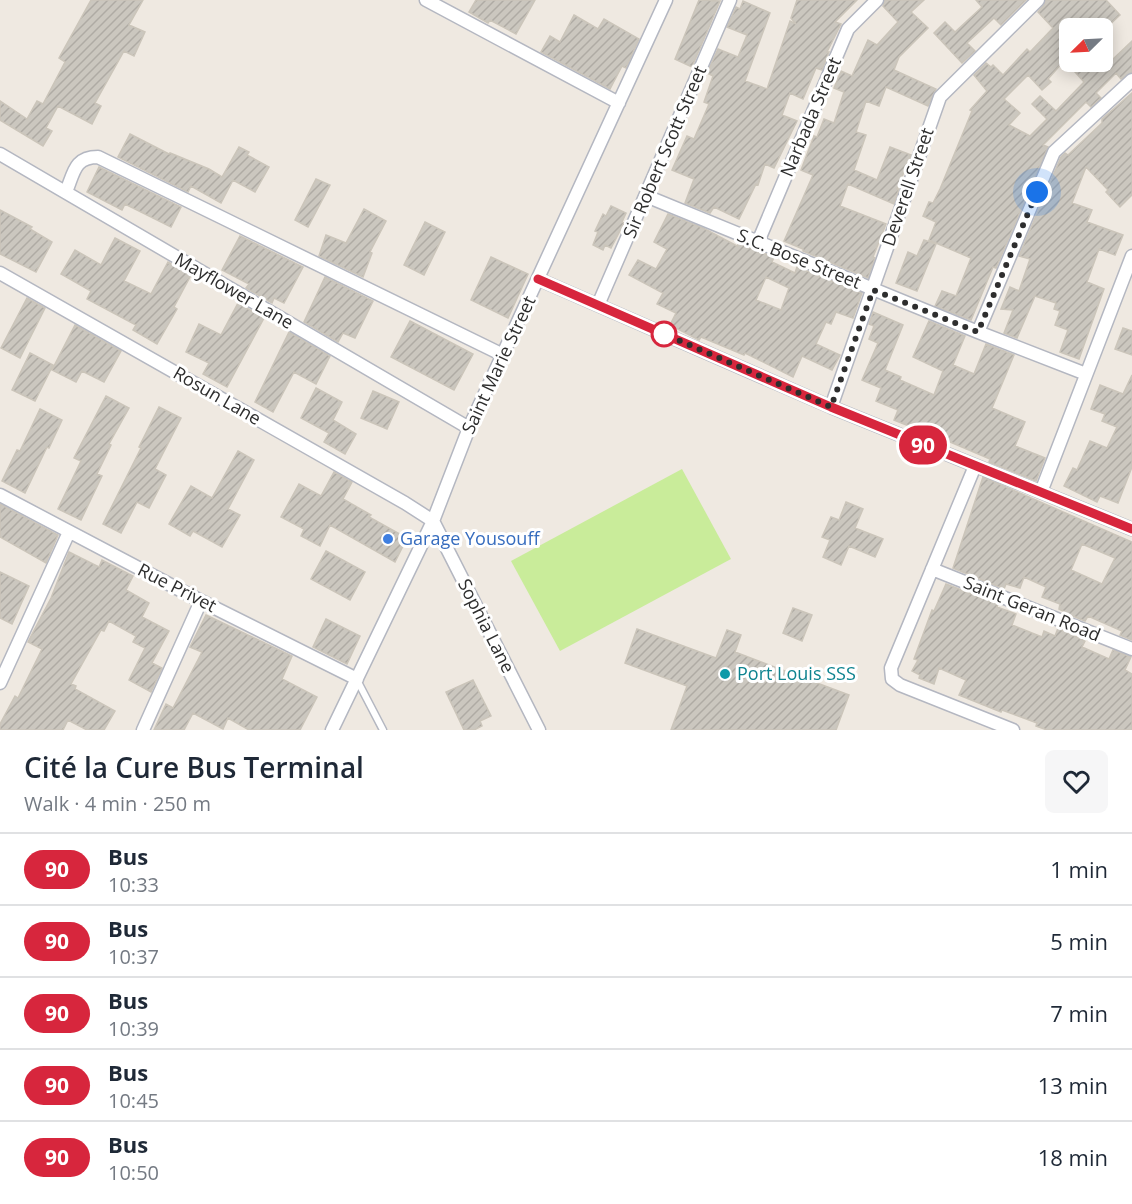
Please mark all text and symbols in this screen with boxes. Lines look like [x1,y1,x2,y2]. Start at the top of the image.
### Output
north arrow [1059,18,1113,72]
map controls [1059,18,1113,72]
street label: Narbada Street [774,53,846,180]
street label: Sir Robert Scott Street [617,62,711,241]
street label: Deverell Street [876,124,939,249]
your location [1022,177,1052,207]
street label: S.C. Bose Street [734,222,865,294]
street label: Mayflower Lane [171,246,298,334]
street label: Saint Marie Street [456,292,541,437]
unlabelled marker [651,321,677,347]
street label: Rosun Lane [169,360,266,430]
line badge: 90 [896,426,950,464]
text: 90 [911,431,935,459]
place label: Garage Yousouff [400,526,540,550]
marker: Garage Yousouff [381,532,395,546]
street label: Rue Privet [134,557,221,617]
street label: Saint Geran Road [960,570,1104,647]
street label: Sophia Lane [453,574,521,677]
place label: Port Louis SSS [737,661,856,685]
marker: Port Louis SSS [718,667,732,681]
text: Cité la Cure Bus Terminal [24,748,364,786]
button: heart [1045,750,1108,813]
text: Walk · 4 min · 250 m [24,790,211,817]
text: Bus [108,841,148,871]
text: 1 min [1050,854,1108,884]
text: 90 [45,855,69,883]
text: 10:33 [108,871,159,898]
text: Bus [108,913,148,943]
text: 5 min [1050,926,1108,956]
text: 90 [45,927,69,955]
text: 10:37 [108,943,159,970]
text: Bus [108,985,148,1015]
text: 7 min [1050,998,1108,1028]
text: 90 [45,999,69,1027]
text: 10:39 [108,1015,159,1042]
text: Bus [108,1057,148,1087]
text: 13 min [1038,1070,1108,1100]
text: 90 [45,1071,69,1099]
text: 10:45 [108,1087,159,1114]
text: Bus [108,1129,148,1159]
text: 18 min [1038,1142,1108,1172]
text: 90 [45,1143,69,1171]
text: 10:50 [108,1159,159,1186]

